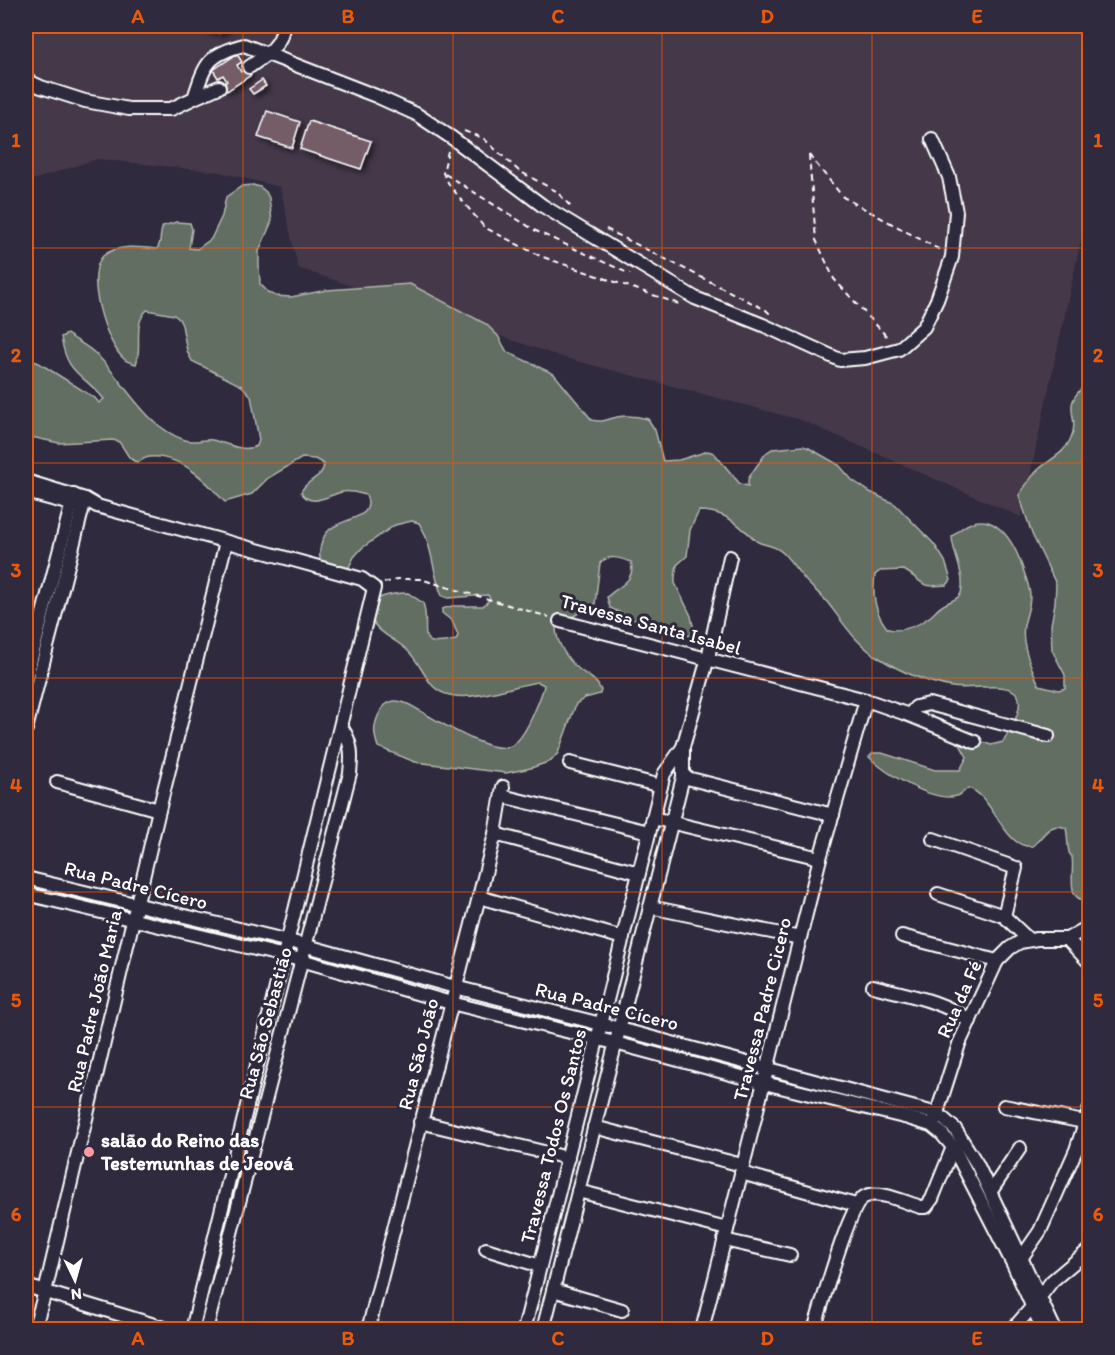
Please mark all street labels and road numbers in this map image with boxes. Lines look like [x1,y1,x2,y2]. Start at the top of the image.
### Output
street label: Travessa Santa Isabel [558,588,744,660]
street label: Rua Padre Cícero [62,856,210,914]
street label: Rua Padre João Maria [61,907,127,1095]
street label: Travessa Padre Cicero [728,915,796,1103]
street label: Rua São Sebastião [233,944,297,1102]
street label: Rua da Fé [931,956,987,1042]
street label: Rua Padre Cícero [533,977,681,1035]
street label: Rua São João [393,996,443,1112]
street label: Travessa Todos Os Santos [515,1026,591,1246]

